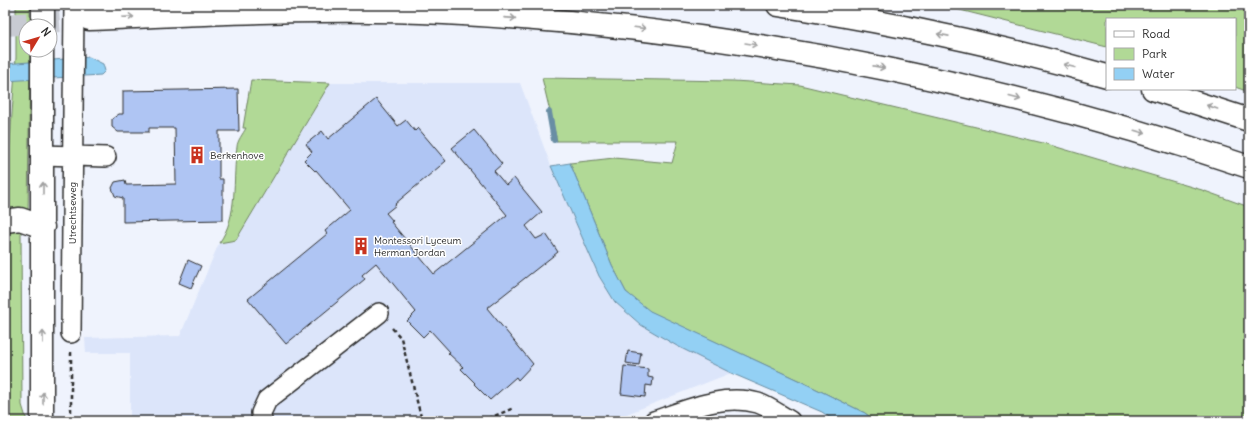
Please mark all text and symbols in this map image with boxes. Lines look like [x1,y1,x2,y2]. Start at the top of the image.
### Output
one-way arrow [121,14,134,21]
one-way arrow [503,14,516,21]
north arrow [18,18,58,58]
legend [1106,18,1236,90]
text: N [38,25,54,39]
one-way arrow [633,25,646,32]
text: Road [1142,26,1170,41]
one-way arrow [937,30,950,38]
one-way arrow [744,40,757,48]
text: Park [1142,46,1167,61]
one-way arrow [1063,62,1076,69]
one-way arrow [872,63,885,71]
text: Water [1142,66,1175,81]
one-way arrow [1008,95,1021,102]
one-way arrow [1206,103,1219,110]
one-way arrow [1133,129,1146,136]
building icon: Berkenhove [187,145,207,165]
place label: Berkenhove [210,149,264,162]
one-way arrow [39,182,47,195]
street label: Utrechtseweg [66,182,79,244]
place label: Montessori Lyceum Herman Jordan [374,234,462,259]
building icon: Montessori Lyceum Herman Jordan [351,236,371,256]
one-way arrow [39,331,47,344]
one-way arrow [39,392,47,405]

